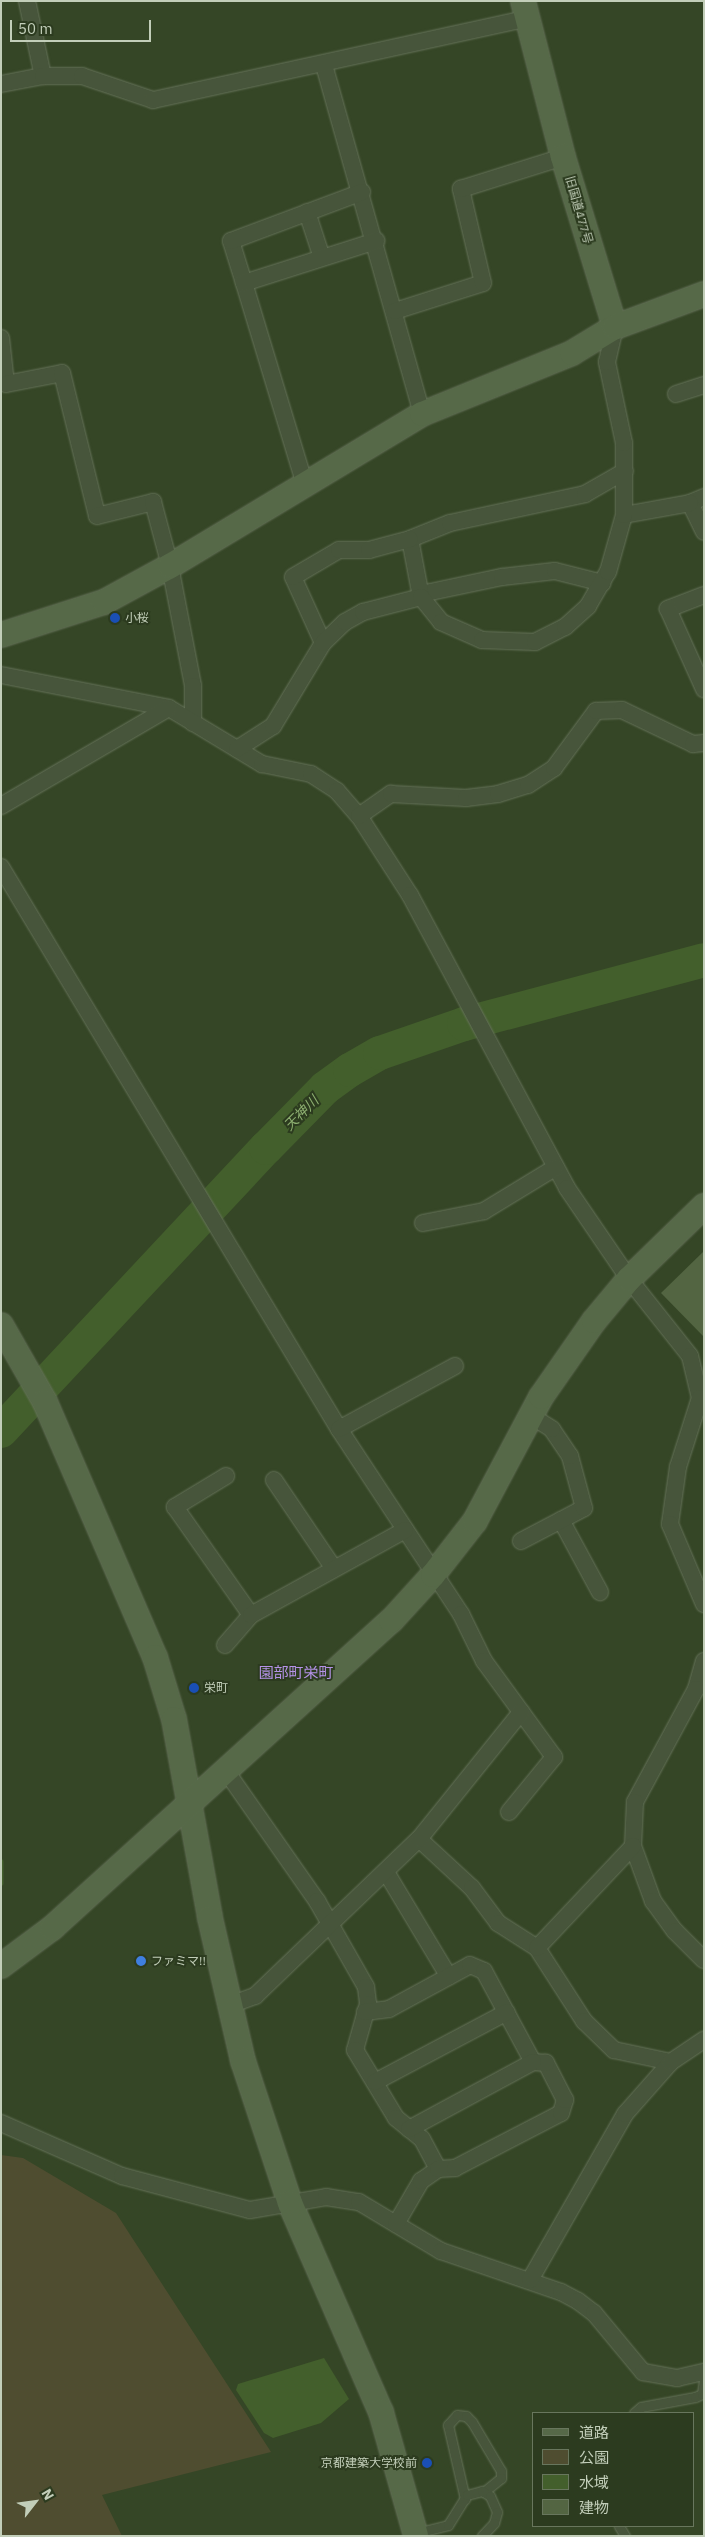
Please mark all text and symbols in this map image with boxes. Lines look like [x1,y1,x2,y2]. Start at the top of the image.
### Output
scale bar [12,10,154,42]
text: 50 m [18,19,53,38]
street label: 旧国道477号 [562,175,596,245]
place label: 小桜 [125,611,149,625]
marker: 小桜 [109,612,121,624]
water label: 天神川 [280,1092,322,1134]
district label: 園部町栄町 [259,1664,333,1682]
place label: 栄町 [204,1681,228,1695]
marker: 栄町 [188,1682,200,1694]
place label: ファミマ!! [151,1954,206,1968]
marker: ファミマ!! [135,1955,147,1967]
legend [532,2412,695,2527]
text: 道路 [579,2423,609,2442]
text: 公園 [579,2448,609,2467]
place label: 京都建築大学校前 [321,2456,417,2470]
marker: 京都建築大学校前 [421,2457,433,2469]
text: 水域 [579,2473,609,2492]
north arrow [10,2477,60,2527]
text: N [38,2486,58,2503]
text: 建物 [579,2498,609,2517]

